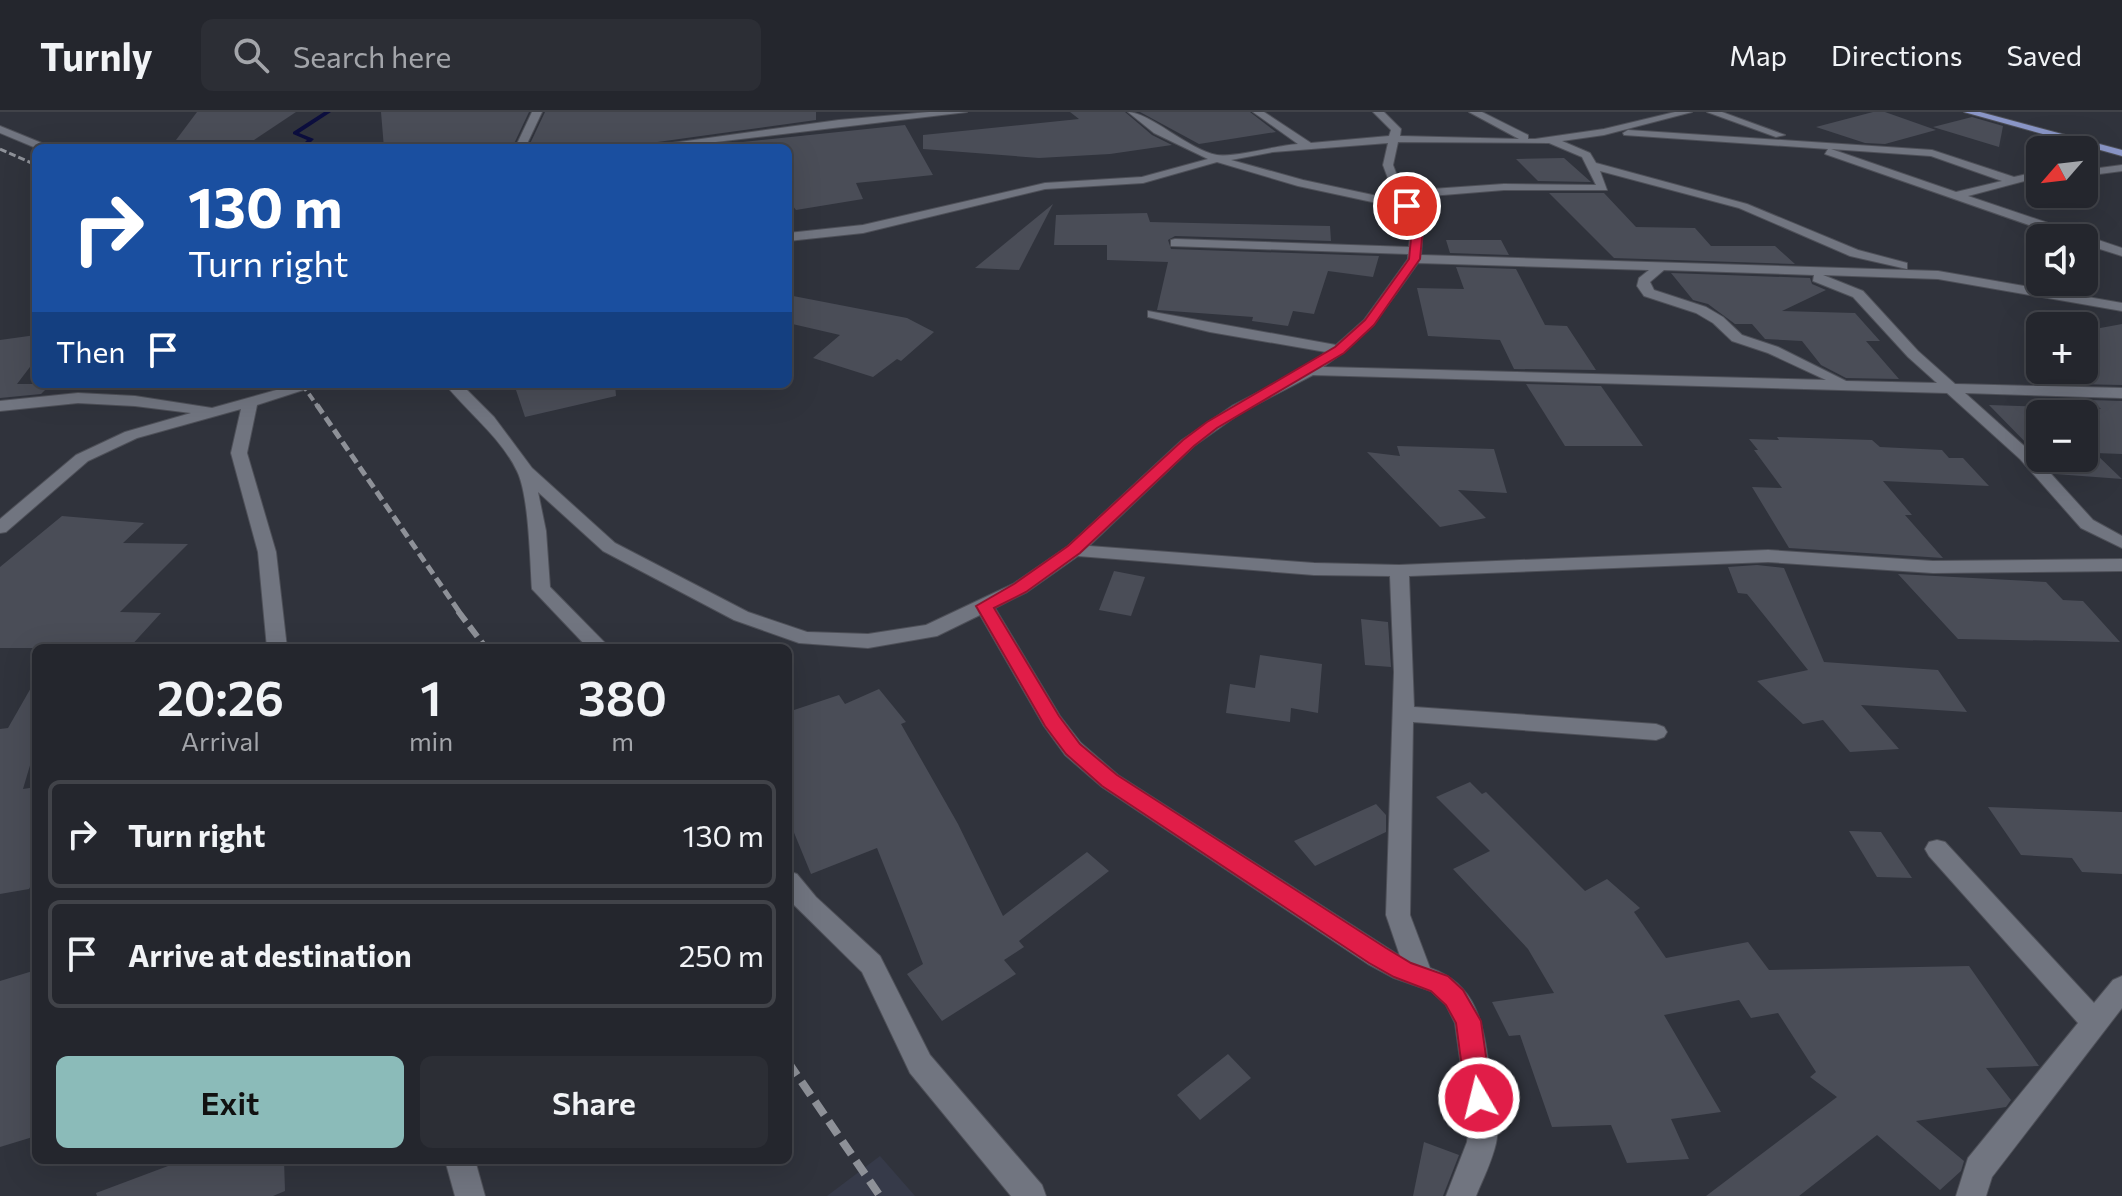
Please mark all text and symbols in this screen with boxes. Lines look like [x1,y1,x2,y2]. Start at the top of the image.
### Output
search box [201,19,761,91]
text: Turnly [40,32,153,79]
icon: search [229,33,273,77]
text: Search here [293,37,451,74]
text: Map [1729,38,1787,72]
text: Directions [1831,38,1962,72]
text: Saved [2006,38,2082,72]
north arrow [2026,136,2098,208]
map controls [2026,136,2098,472]
text: 130 m [188,171,343,240]
pin [1373,172,1441,240]
icon: right [56,176,160,280]
icon: arrive [1385,184,1429,228]
button: sound [2026,224,2098,296]
text: Turn right [188,240,349,284]
button: + [2026,312,2098,384]
icon: arrive [141,328,185,372]
text: Then [56,332,125,369]
button: − [2026,400,2098,472]
text: 20:26 [157,667,284,726]
text: 1 [420,667,442,726]
text: 380 [578,667,667,726]
text: Arrival [181,725,260,756]
text: min [409,725,453,756]
text: m [611,725,634,756]
icon: right [60,812,104,856]
text: Turn right [128,816,265,853]
text: 130 m [683,816,764,853]
icon: arrive [60,932,104,976]
text: Arrive at destination [128,936,412,973]
text: 250 m [679,936,764,973]
button: Exit [56,1056,404,1148]
button: Share [420,1056,768,1148]
position arrow [1437,1056,1521,1140]

